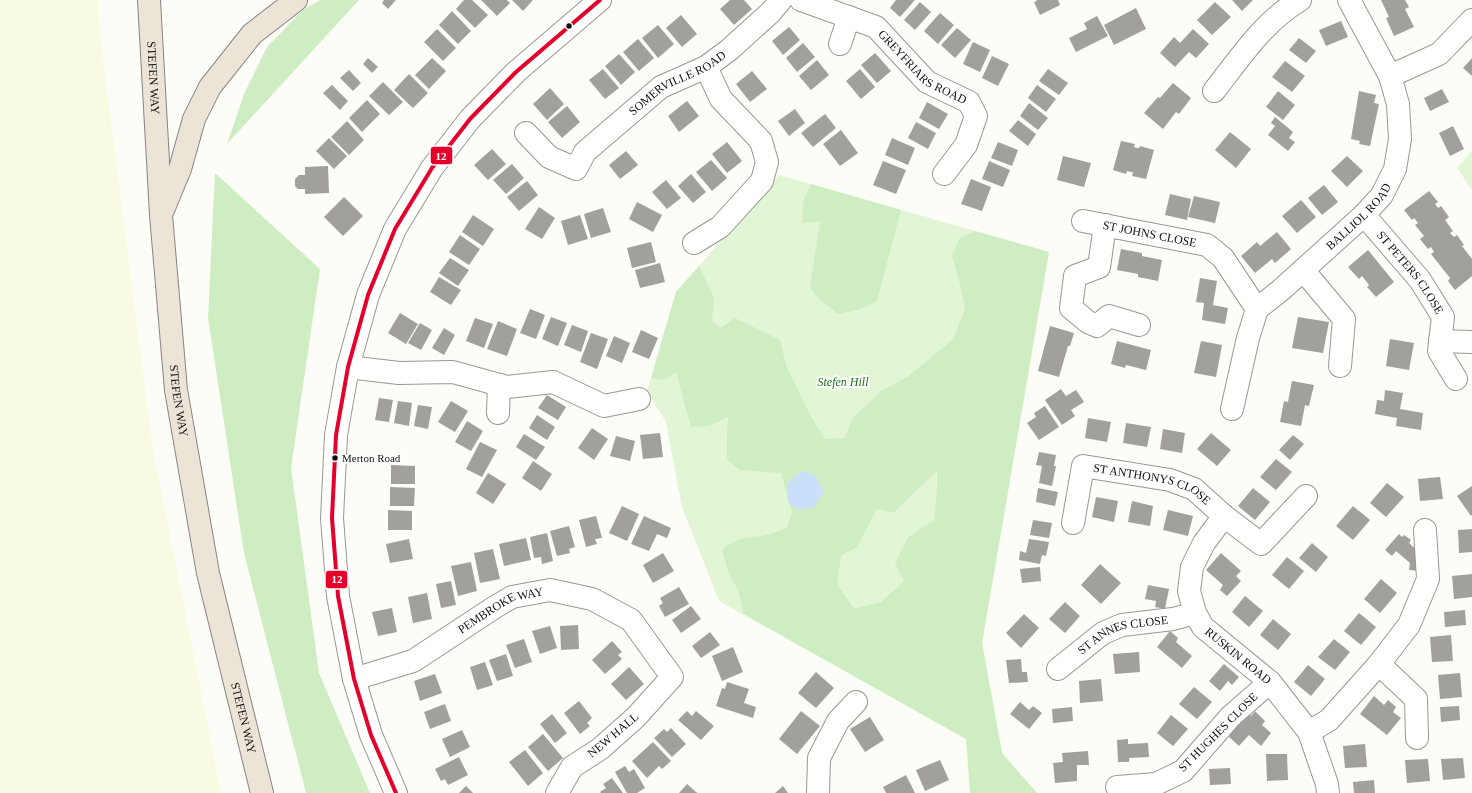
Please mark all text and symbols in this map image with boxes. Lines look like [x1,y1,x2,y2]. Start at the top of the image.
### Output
unlabelled marker [564,21,574,31]
street label: GREYFRIARS ROAD [875,27,969,107]
street label: STEFEN WAY [144,41,162,115]
street label: SOMERVILLE ROAD [626,48,729,118]
line badge: 12 [430,146,453,165]
text: 12 [436,150,447,162]
street label: BALLIOL ROAD [1323,180,1394,253]
street label: ST JOHNS CLOSE [1102,218,1198,250]
street label: ST PETERS CLOSE [1374,228,1446,317]
street label: STEFEN WAY [167,364,191,438]
park label: Stefen Hill [818,375,869,389]
place label: Merton Road [342,452,401,464]
marker: Merton Road [330,453,340,463]
street label: ST ANTHONYS CLOSE [1092,461,1214,508]
line badge: 12 [325,570,348,589]
text: 12 [332,573,343,585]
street label: PEMBROKE WAY [455,584,545,637]
street label: ST ANNES CLOSE [1075,613,1169,657]
street label: RUSKIN ROAD [1202,624,1274,687]
street label: STEFEN WAY [228,681,259,755]
street label: ST HUGHES CLOSE [1175,689,1261,775]
street label: NEW HALL [585,710,641,760]

